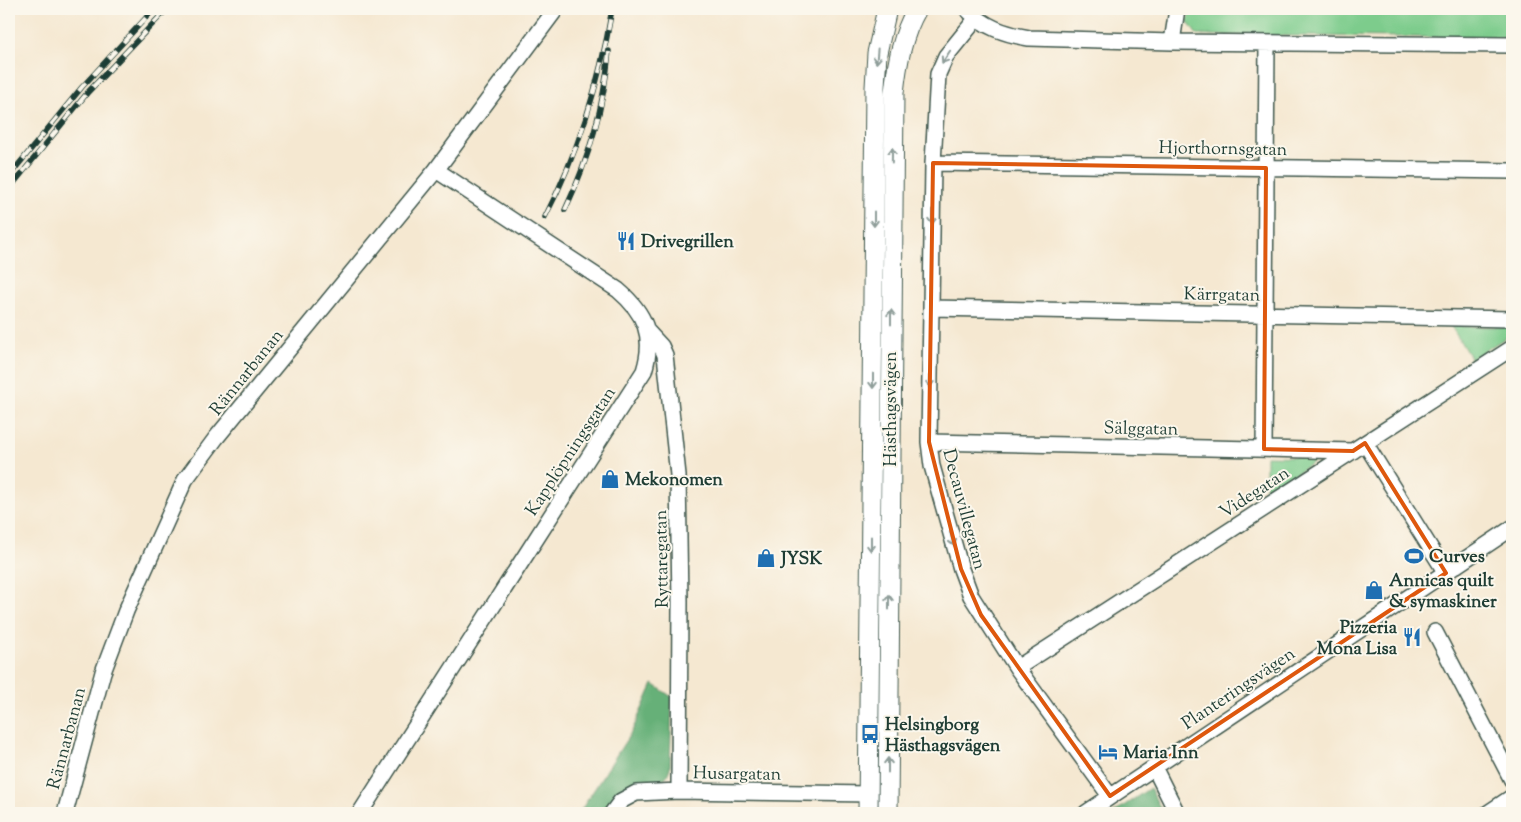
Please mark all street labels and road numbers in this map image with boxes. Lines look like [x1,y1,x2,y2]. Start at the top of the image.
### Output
street label: Hjorthornsgatan [1158,136,1288,164]
street label: Kärrgatan [1183,282,1261,310]
street label: Rännarbanan [204,324,291,422]
street label: Hästhagsvägen [879,351,905,467]
street label: Kapplöpningsgatan [520,382,623,522]
street label: Sälggatan [1103,416,1179,444]
street label: Decauvillegatan [934,446,992,573]
street label: Videgatan [1215,461,1296,526]
street label: Ryttaregatan [649,509,677,608]
street label: Planteringsvägen [1177,642,1301,737]
street label: Rännarbanan [42,684,94,793]
street label: Husargatan [693,761,782,789]

